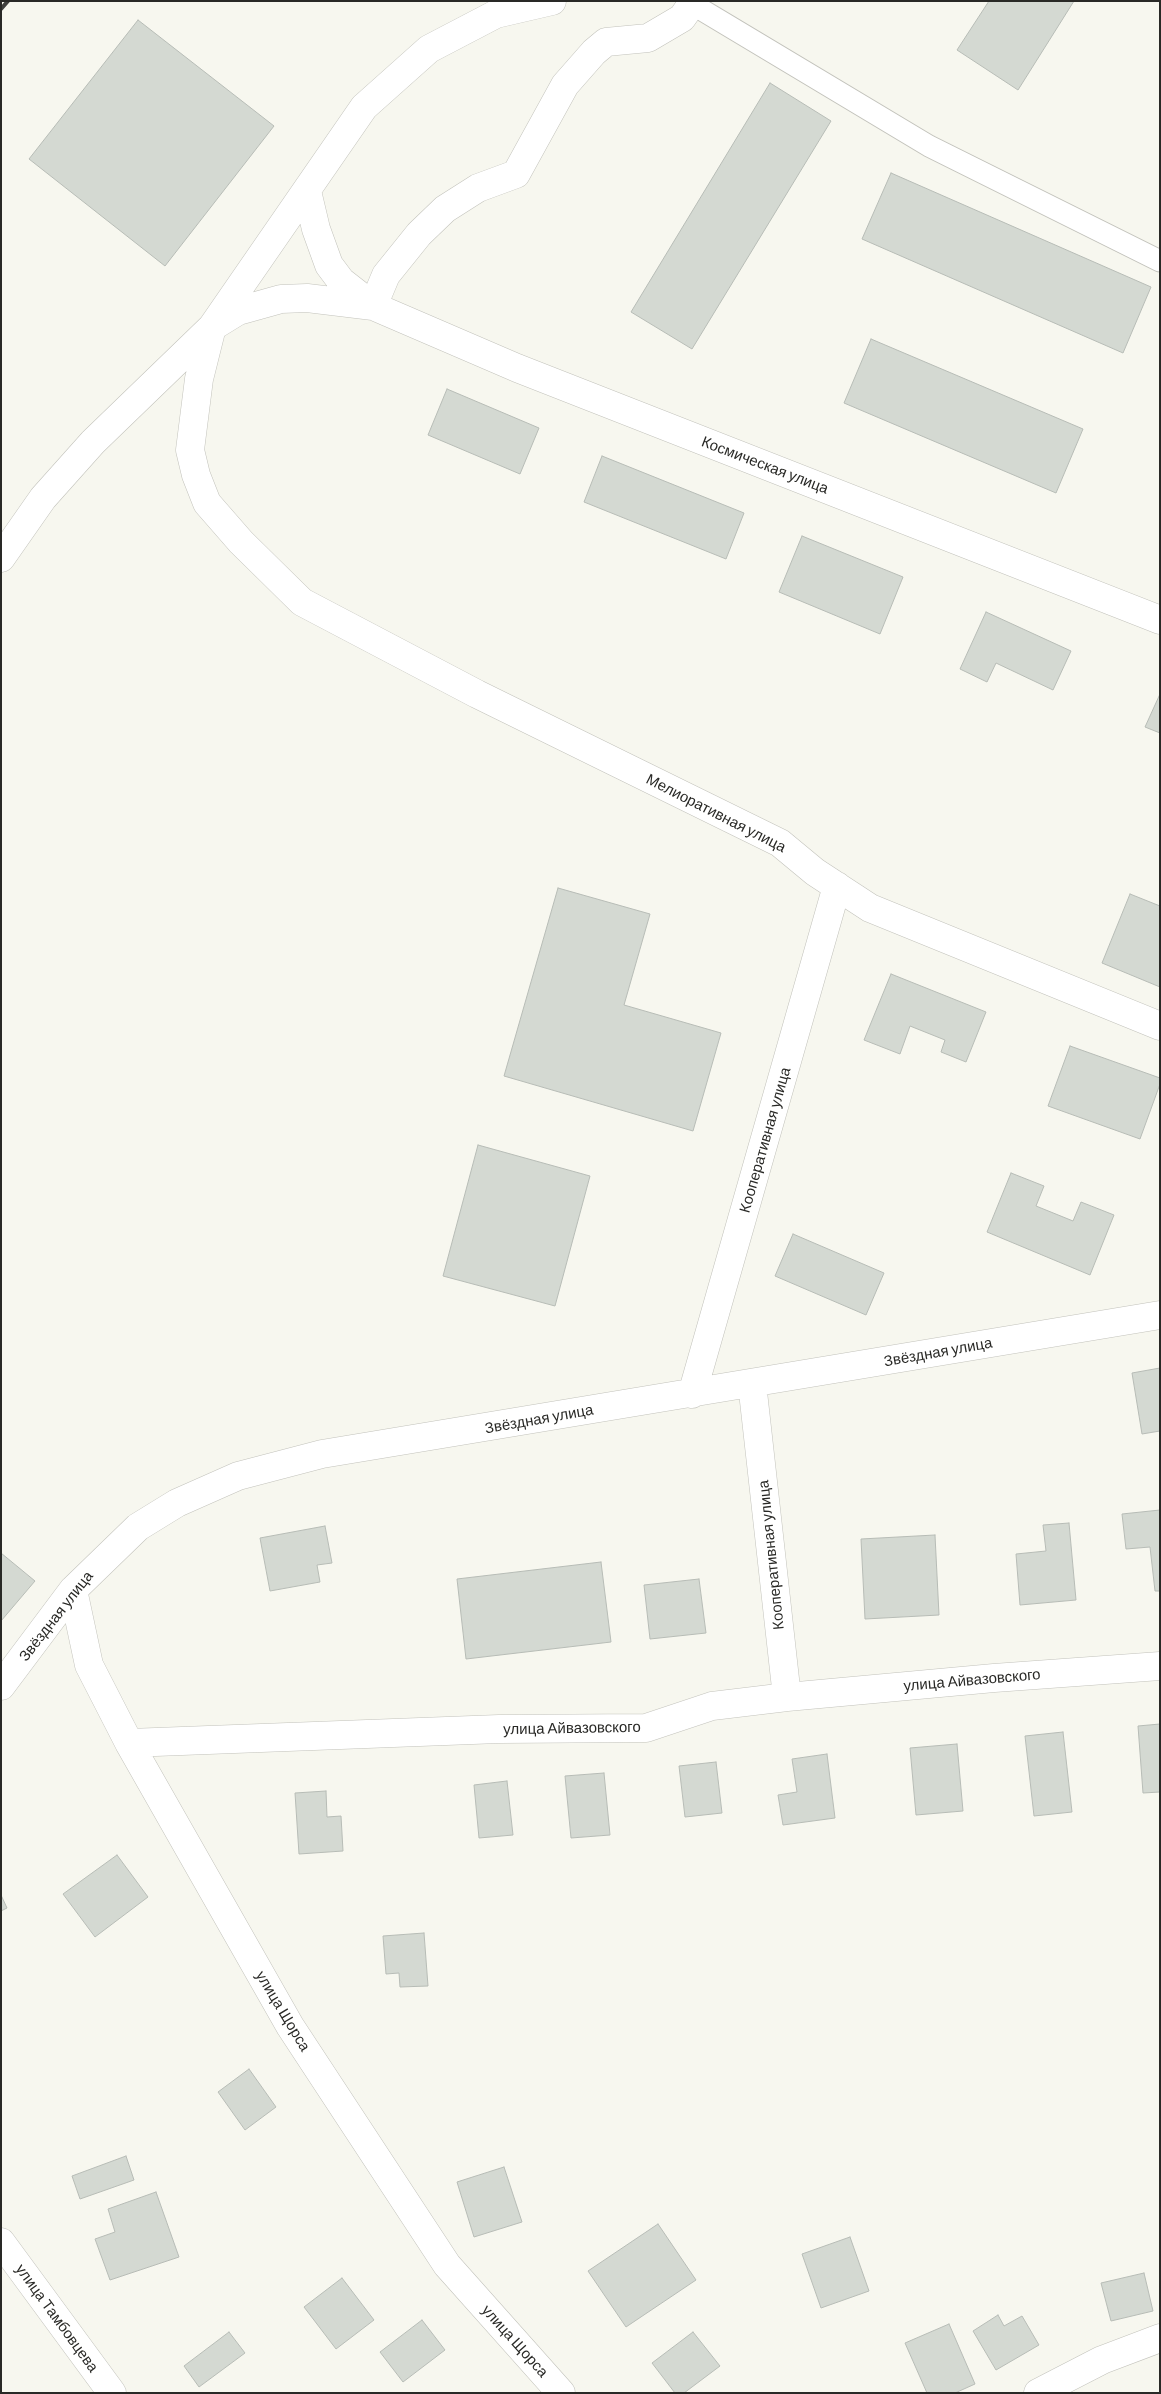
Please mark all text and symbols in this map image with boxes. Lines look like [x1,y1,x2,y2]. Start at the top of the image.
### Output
street label: Космическая улица [699,432,831,498]
street label: Мелиоративная улица [643,770,789,856]
street label: Кооперативная улица [736,1065,794,1215]
street label: Звёздная улица [882,1334,994,1370]
street label: Звёздная улица [483,1401,595,1437]
street label: Кооперативная улица [754,1479,788,1631]
street label: Звёздная улица [15,1567,97,1665]
street label: улица Айвазовского [903,1665,1041,1695]
street label: улица Айвазовского [503,1718,641,1738]
street label: улица Щорса [252,1967,314,2055]
street label: улица Тамбовцева [12,2261,102,2375]
street label: улица Щорса [478,2301,552,2381]

